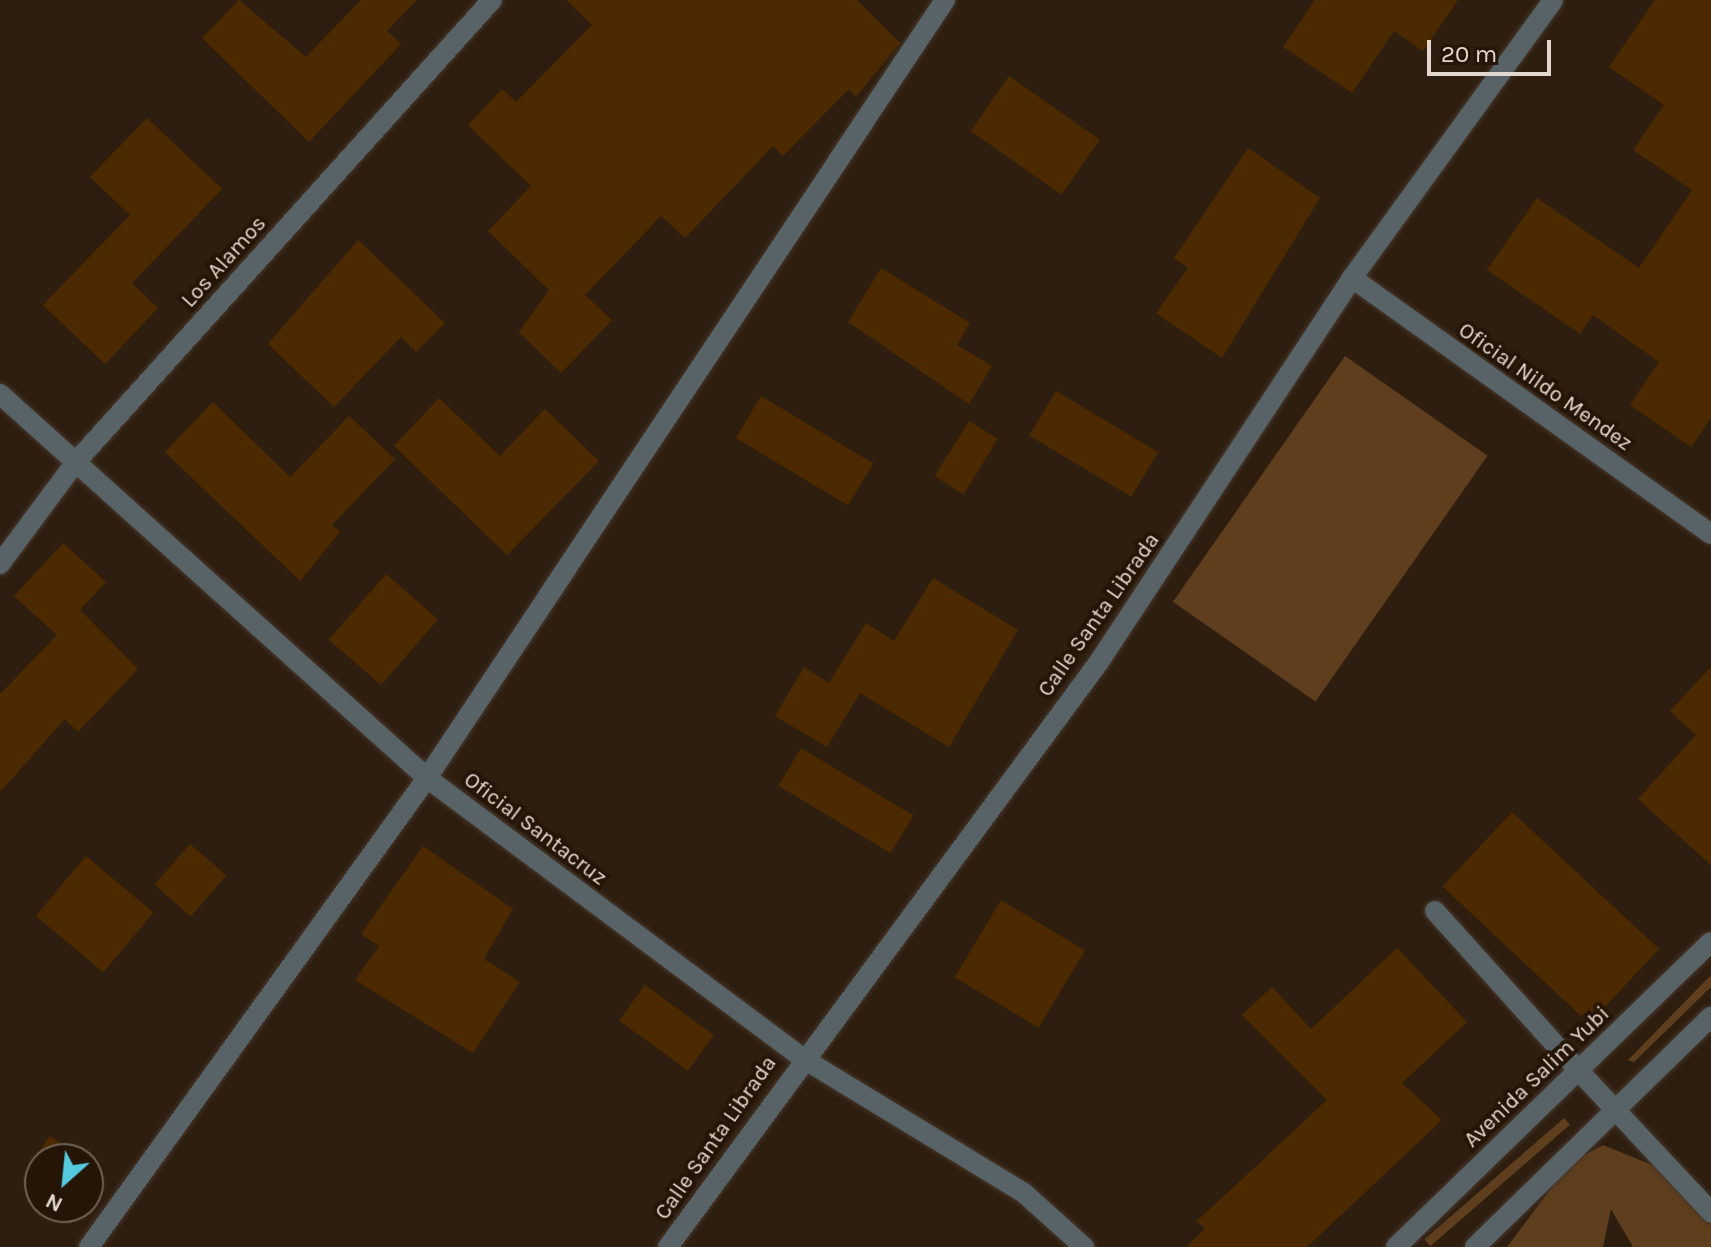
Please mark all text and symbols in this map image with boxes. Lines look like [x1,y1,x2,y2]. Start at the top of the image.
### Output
scale bar [1431,24,1555,74]
text: 20 m [1441,40,1497,68]
street label: Los Alamos [176,211,272,313]
street label: Oficial Nildo Mendez [1453,317,1637,457]
street label: Calle Santa Librada [1033,528,1165,702]
street label: Oficial Santacruz [458,767,612,891]
street label: Avenida Salim Yubi [1459,1001,1615,1153]
street label: Calle Santa Librada [650,1051,782,1225]
north arrow [24,1143,104,1223]
text: N [41,1187,67,1218]

